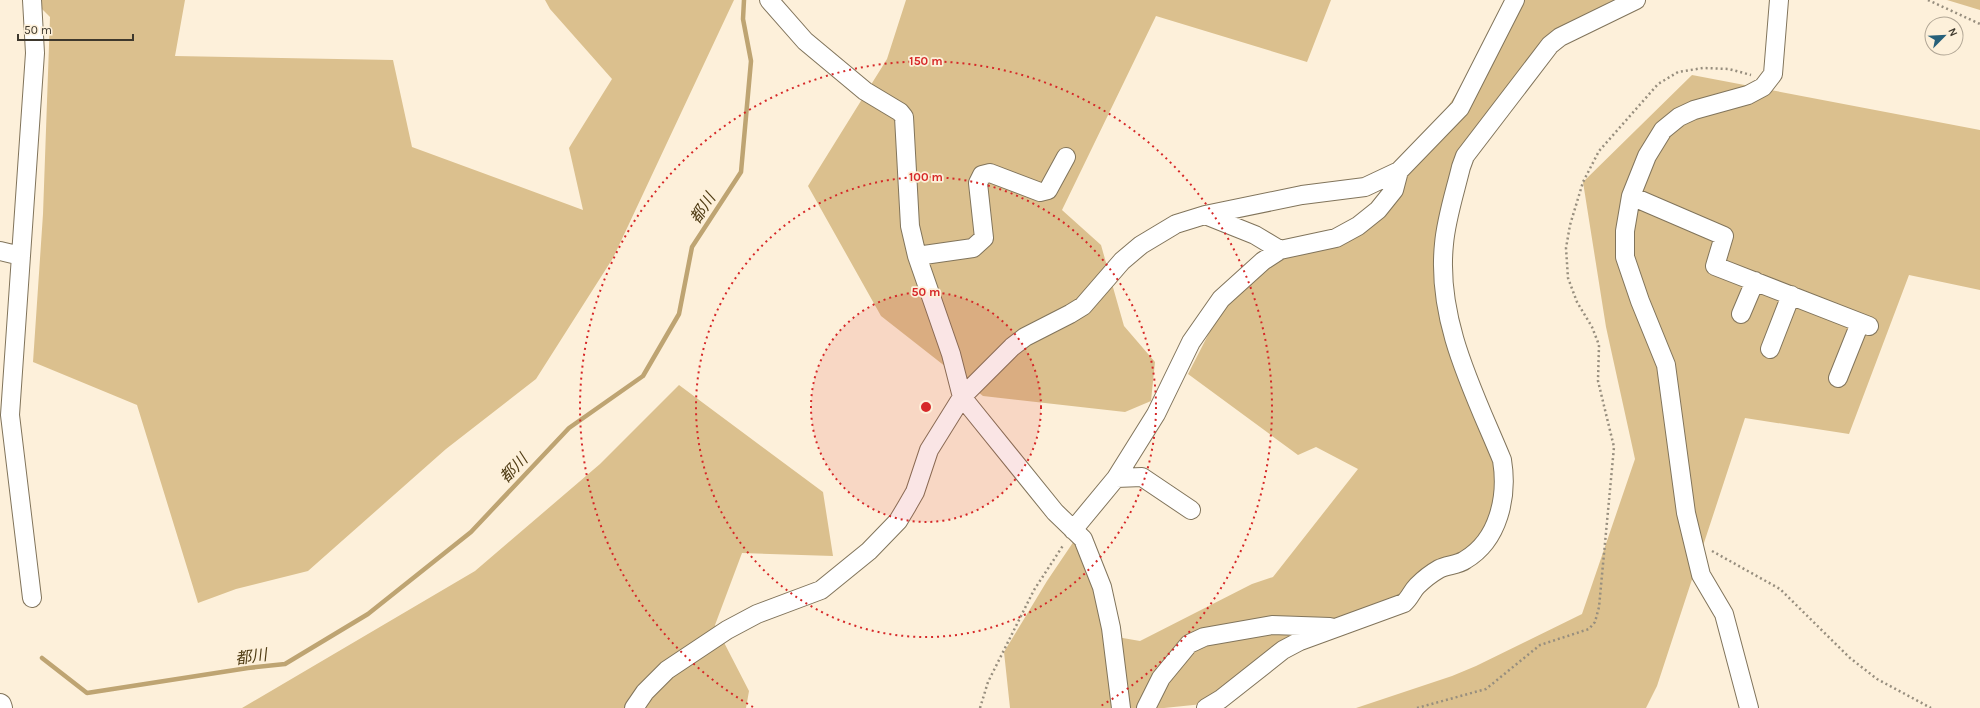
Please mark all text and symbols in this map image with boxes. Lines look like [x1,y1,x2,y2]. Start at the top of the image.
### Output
scale bar [18,16,133,42]
north arrow [1924,16,1964,56]
text: 50 m [24,23,52,37]
text: N [1945,26,1960,38]
text: 150 m [909,54,943,68]
text: 100 m [909,170,943,184]
water label: 都川 [686,188,720,227]
text: 50 m [912,285,941,299]
centre of rings [919,400,933,414]
water label: 都川 [496,449,533,487]
water label: 都川 [234,645,270,668]

